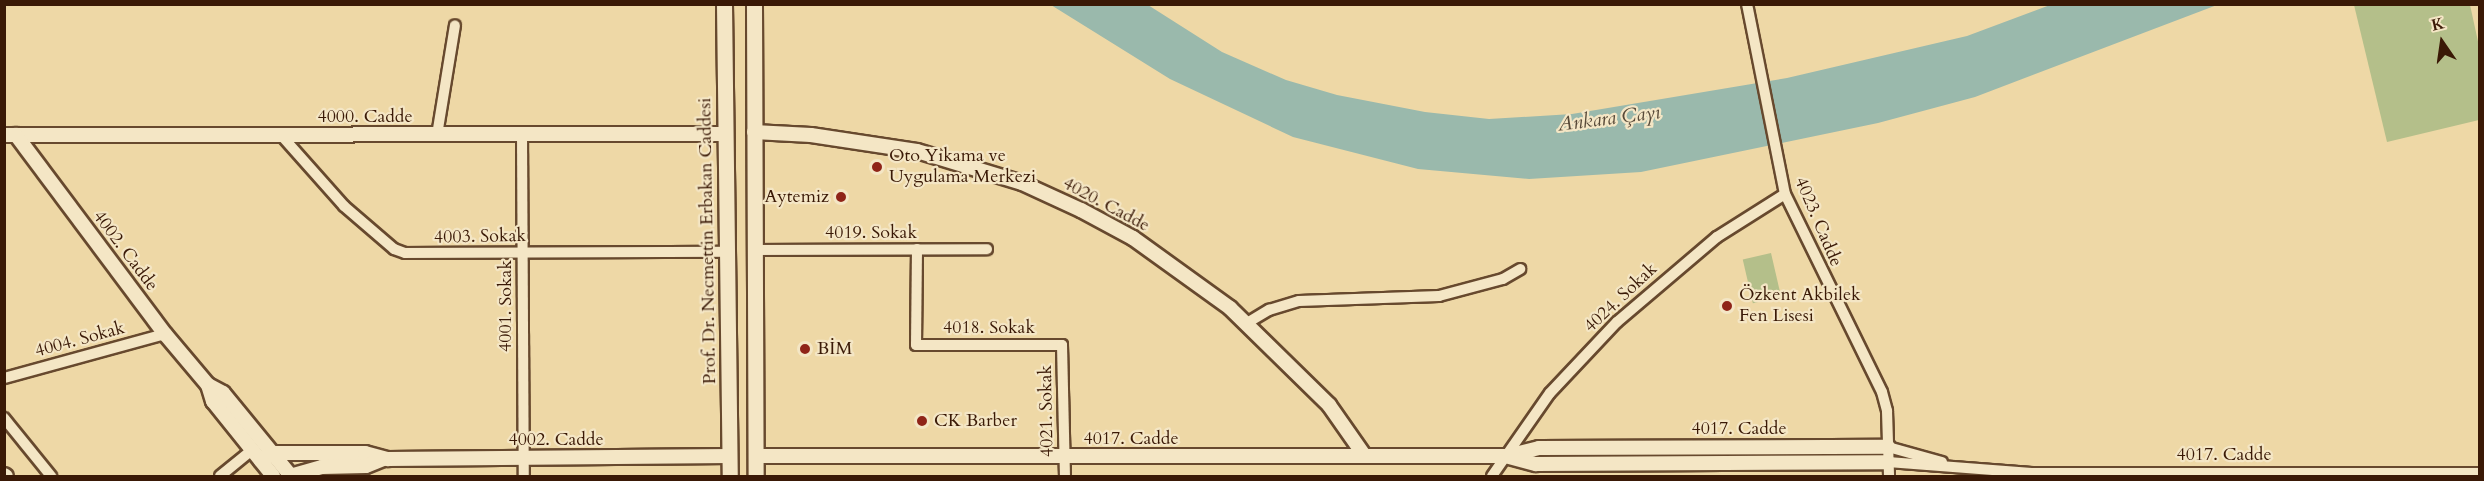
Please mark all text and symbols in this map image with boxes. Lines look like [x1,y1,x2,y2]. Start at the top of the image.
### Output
north arrow [2412,12,2472,72]
text: K [2429,12,2447,37]
street label: Prof. Dr. Necmettin Erbakan Caddesi [695,98,721,384]
water label: Ankara Çayı [1556,100,1662,136]
street label: 4000. Cadde [317,106,413,128]
place label: Oto Yıkama ve Uygulama Merkezi [889,146,1036,188]
marker: Oto Yıkama ve Uygulama Merkezi [870,160,884,174]
street label: 4020. Cadde [1059,173,1153,237]
street label: 4023. Cadde [1789,174,1847,270]
place label: Aytemiz [764,186,829,208]
marker: Aytemiz [834,190,848,204]
street label: 4002. Cadde [88,207,162,295]
street label: 4019. Sokak [825,222,917,244]
street label: 4003. Sokak [434,225,526,249]
street label: 4024. Sokak [1580,259,1662,337]
street label: 4001. Sokak [495,260,517,352]
place label: Özkent Akbilek Fen Lisesi [1739,285,1861,328]
marker: Özkent Akbilek Fen Lisesi [1720,299,1734,313]
street label: 4018. Sokak [943,317,1035,339]
street label: 4004. Sokak [33,318,127,362]
place label: BİM [817,338,852,360]
marker: BİM [798,342,812,356]
street label: 4021. Sokak [1035,365,1059,457]
place label: CK Barber [934,410,1017,432]
marker: CK Barber [915,414,929,428]
street label: 4017. Cadde [1691,418,1787,440]
street label: 4017. Cadde [1083,428,1179,450]
street label: 4002. Cadde [508,429,604,451]
street label: 4017. Cadde [2176,444,2272,466]

